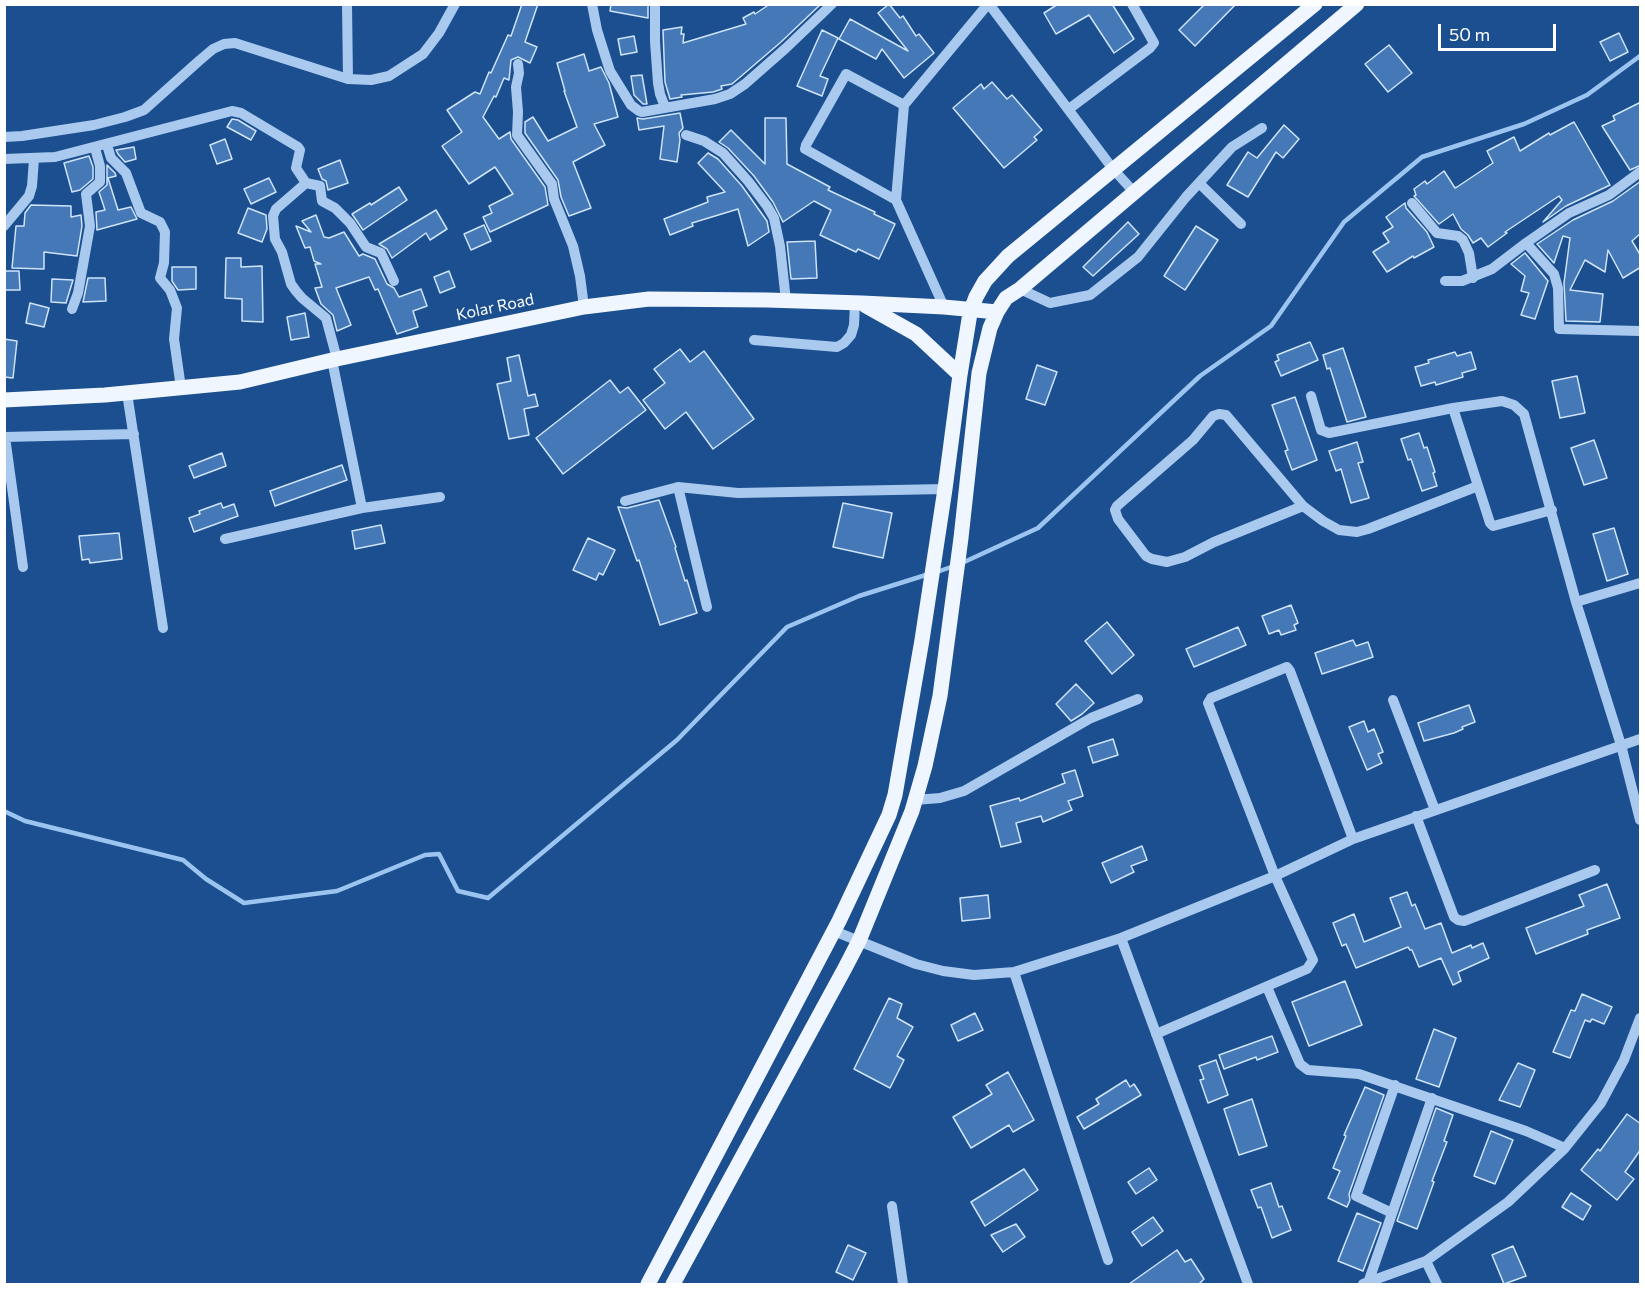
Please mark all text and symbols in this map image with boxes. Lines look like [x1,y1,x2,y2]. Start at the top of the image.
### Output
scale bar [1441,12,1560,50]
text: 50 m [1449,23,1490,45]
street label: Kolar Road [454,289,536,325]

